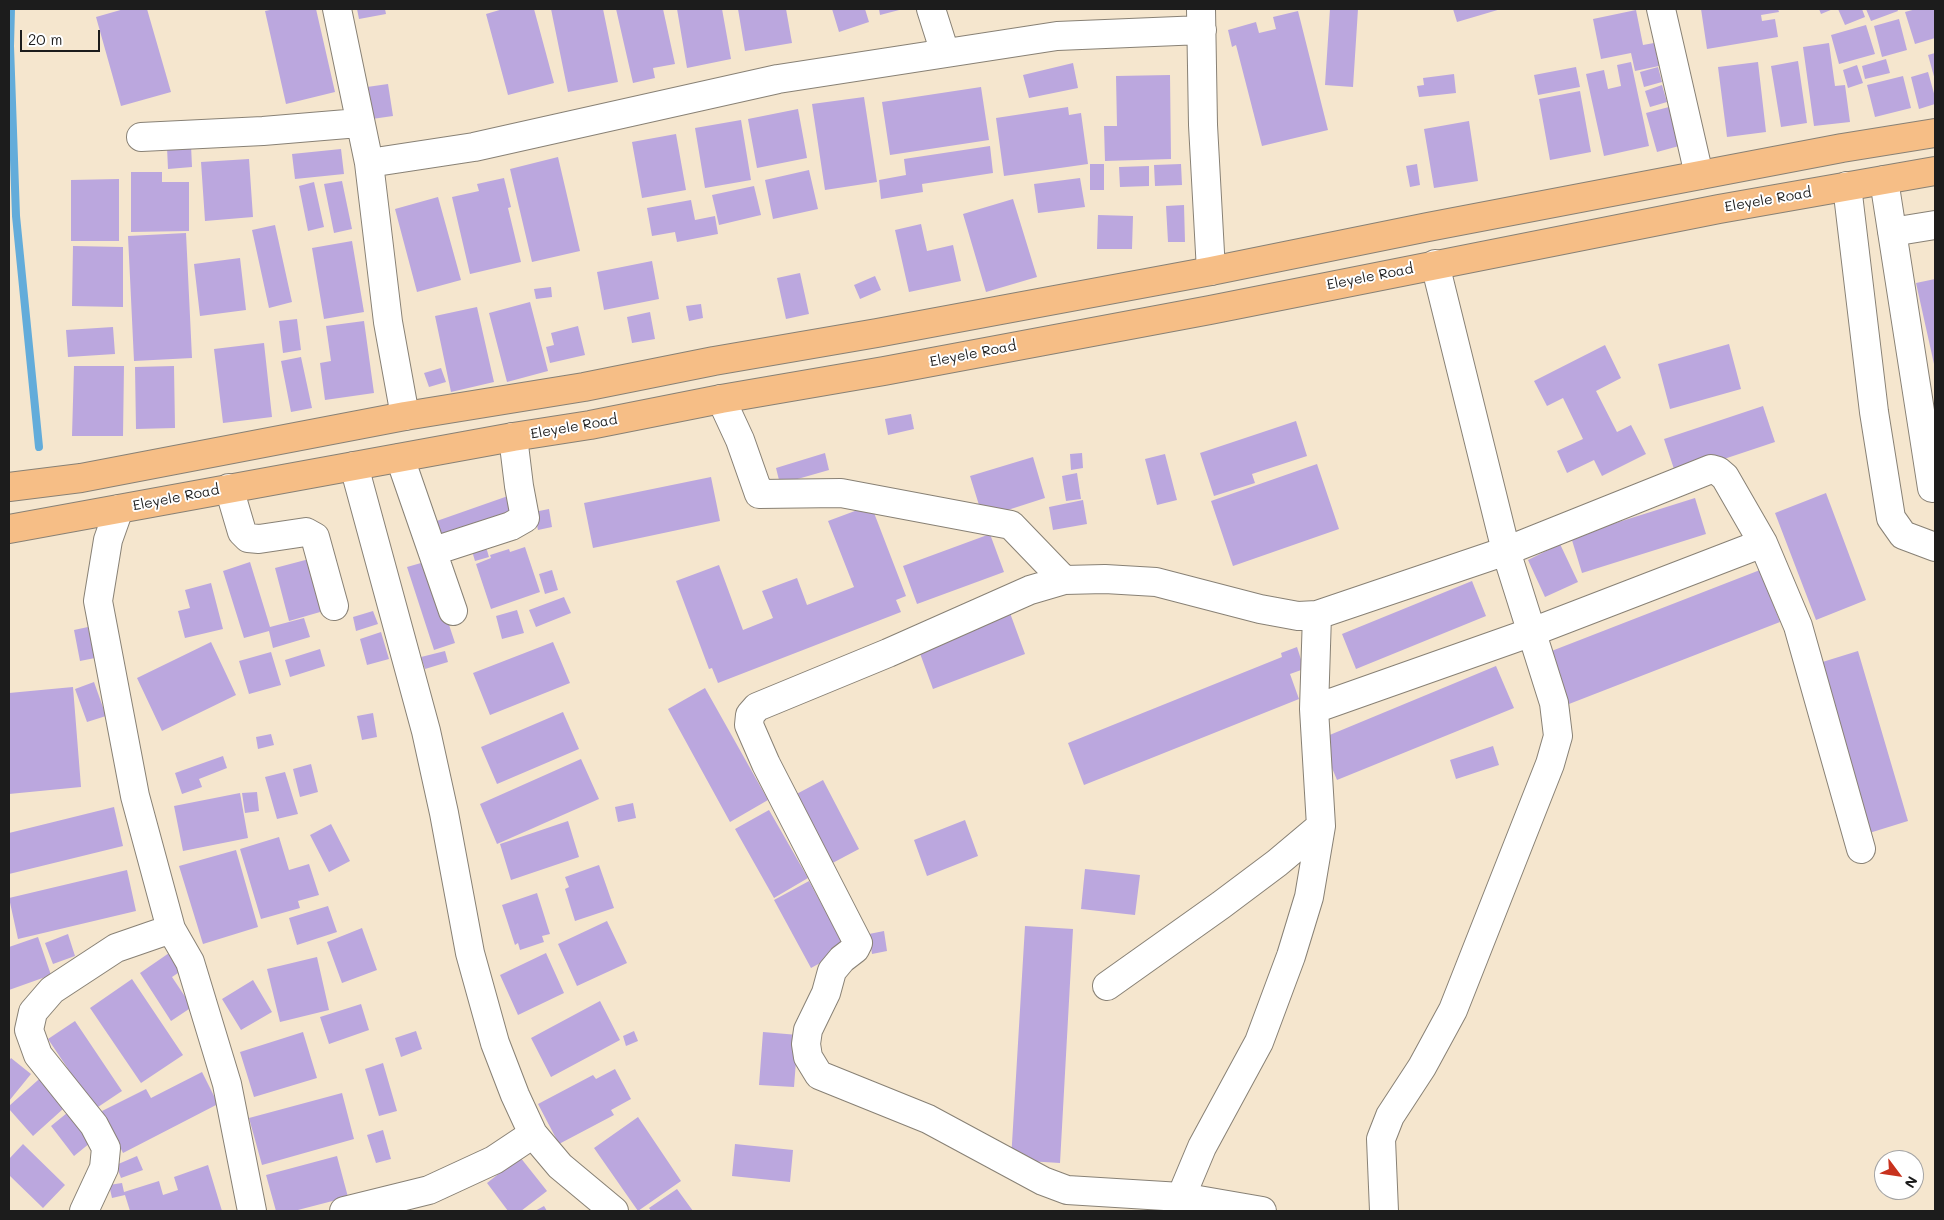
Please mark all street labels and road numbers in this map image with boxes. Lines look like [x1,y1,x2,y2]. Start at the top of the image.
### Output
street label: Eleyele Road [1723,184,1813,216]
street label: Eleyele Road [1325,260,1415,294]
street label: Eleyele Road [928,337,1018,371]
street label: Eleyele Road [529,411,619,443]
street label: Eleyele Road [131,481,221,515]

